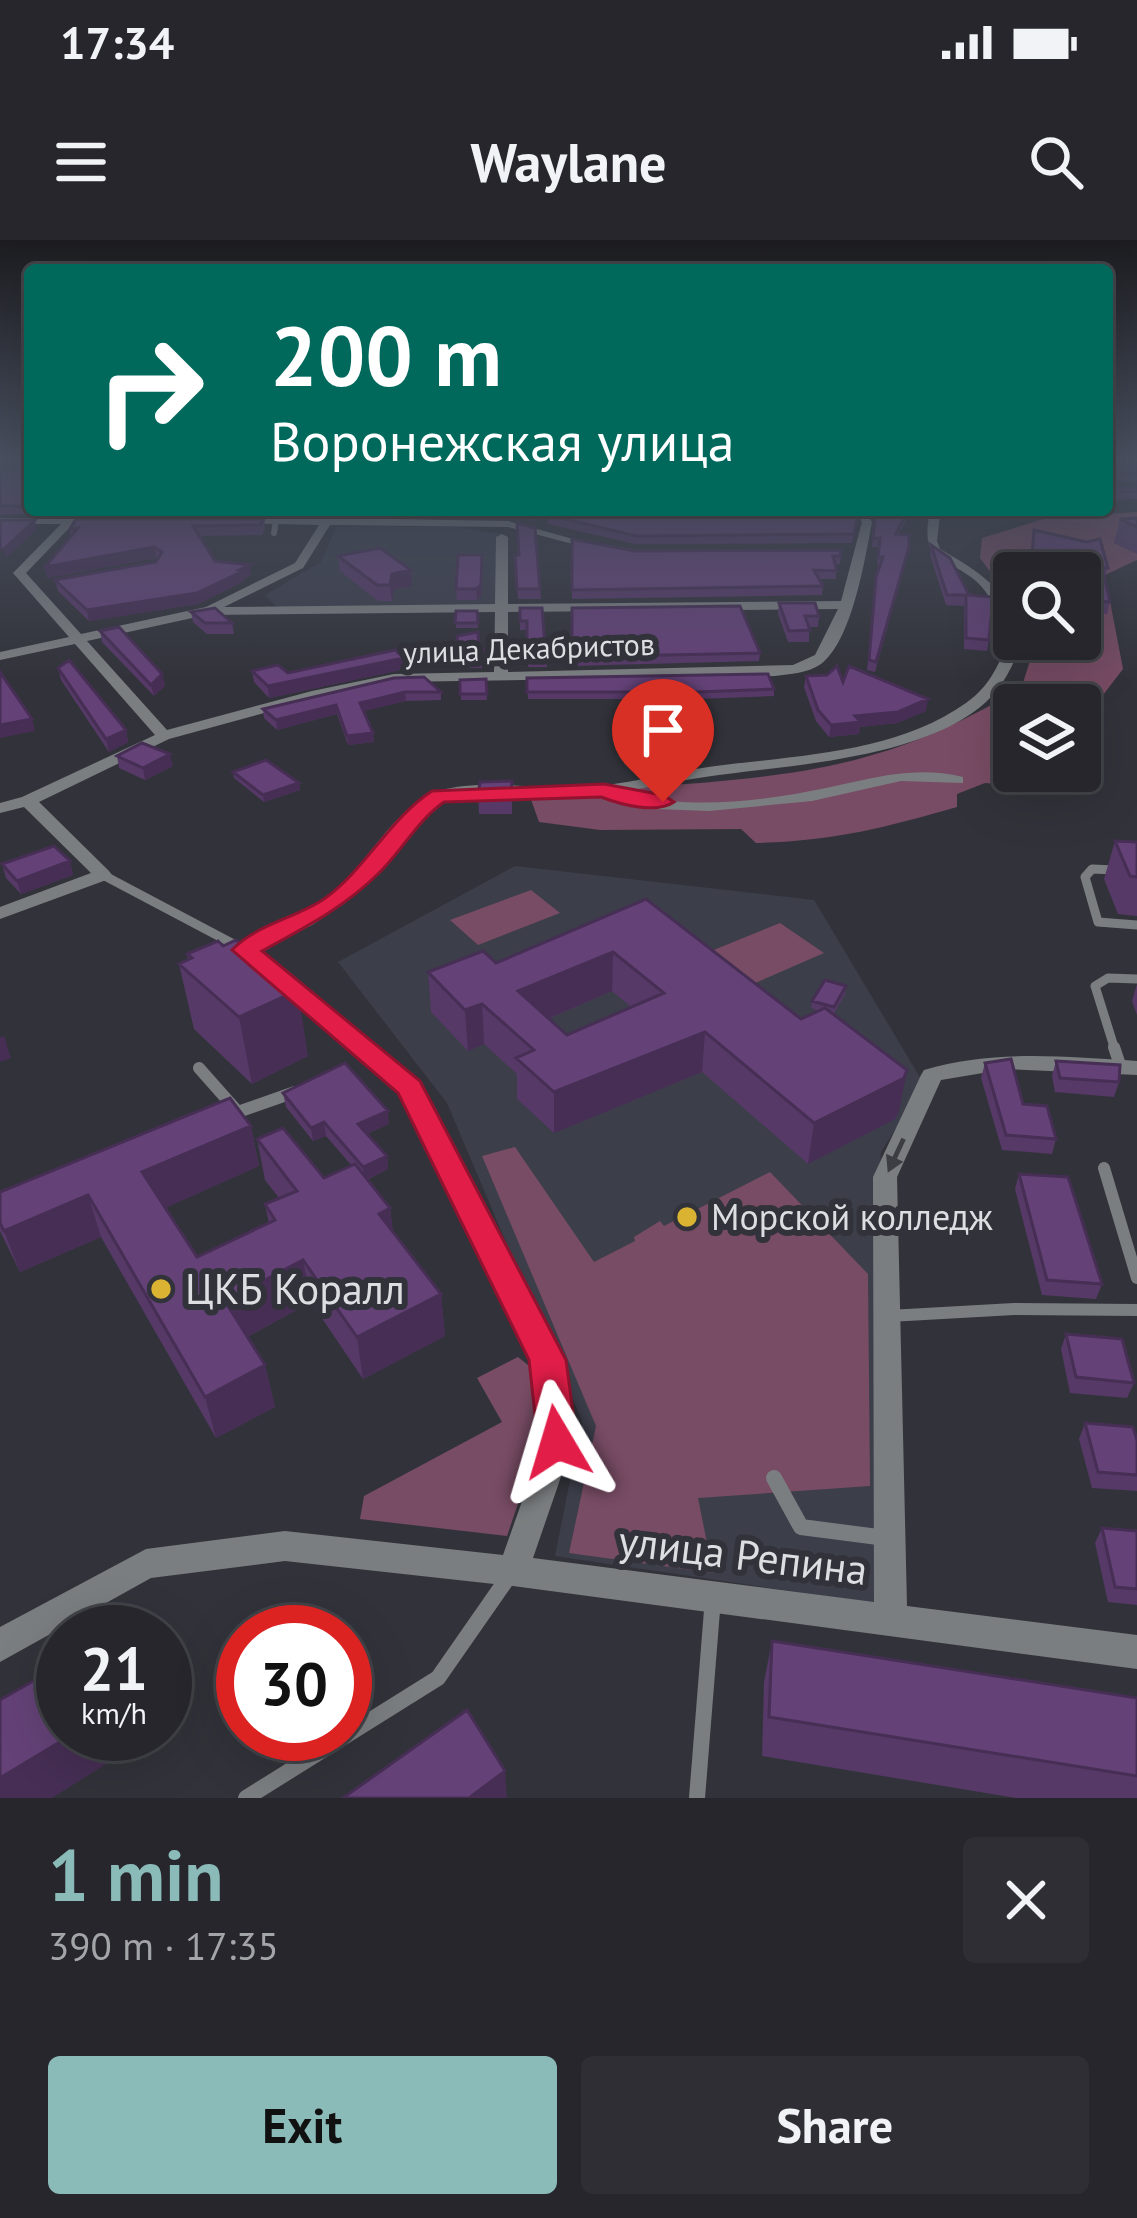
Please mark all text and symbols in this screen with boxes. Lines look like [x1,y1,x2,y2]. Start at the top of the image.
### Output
text: 17:34 [60,13,174,71]
text: Waylane [470,127,667,197]
icon: menu [48,129,114,195]
icon: search [1023,129,1089,195]
text: 200 m [270,300,502,409]
icon: right [72,312,228,468]
text: Воронежская улица [270,406,735,476]
map controls [993,552,1101,792]
button: search [993,552,1101,660]
street label: улица Декабристов [403,624,655,671]
pin [612,679,714,802]
button: layers [993,684,1101,792]
icon: arrive [630,697,696,763]
one-way arrow [886,1138,906,1173]
place label: Морской колледж [711,1193,993,1240]
marker: Морской колледж [674,1204,700,1230]
place label: ЦКБ Коралл [185,1261,405,1316]
marker: ЦКБ Коралл [148,1276,174,1302]
position arrow [494,1379,620,1505]
street label: улица Репина [615,1512,871,1597]
speed limit sign: 30 [216,1605,372,1761]
text: 21 [80,1629,148,1707]
text: km/h [81,1693,147,1732]
text: 1 min [48,1828,224,1921]
button: close [963,1837,1089,1963]
text: 390 m · 17:35 [48,1920,279,1971]
button: Exit [48,2056,557,2194]
button: Share [581,2056,1089,2194]

